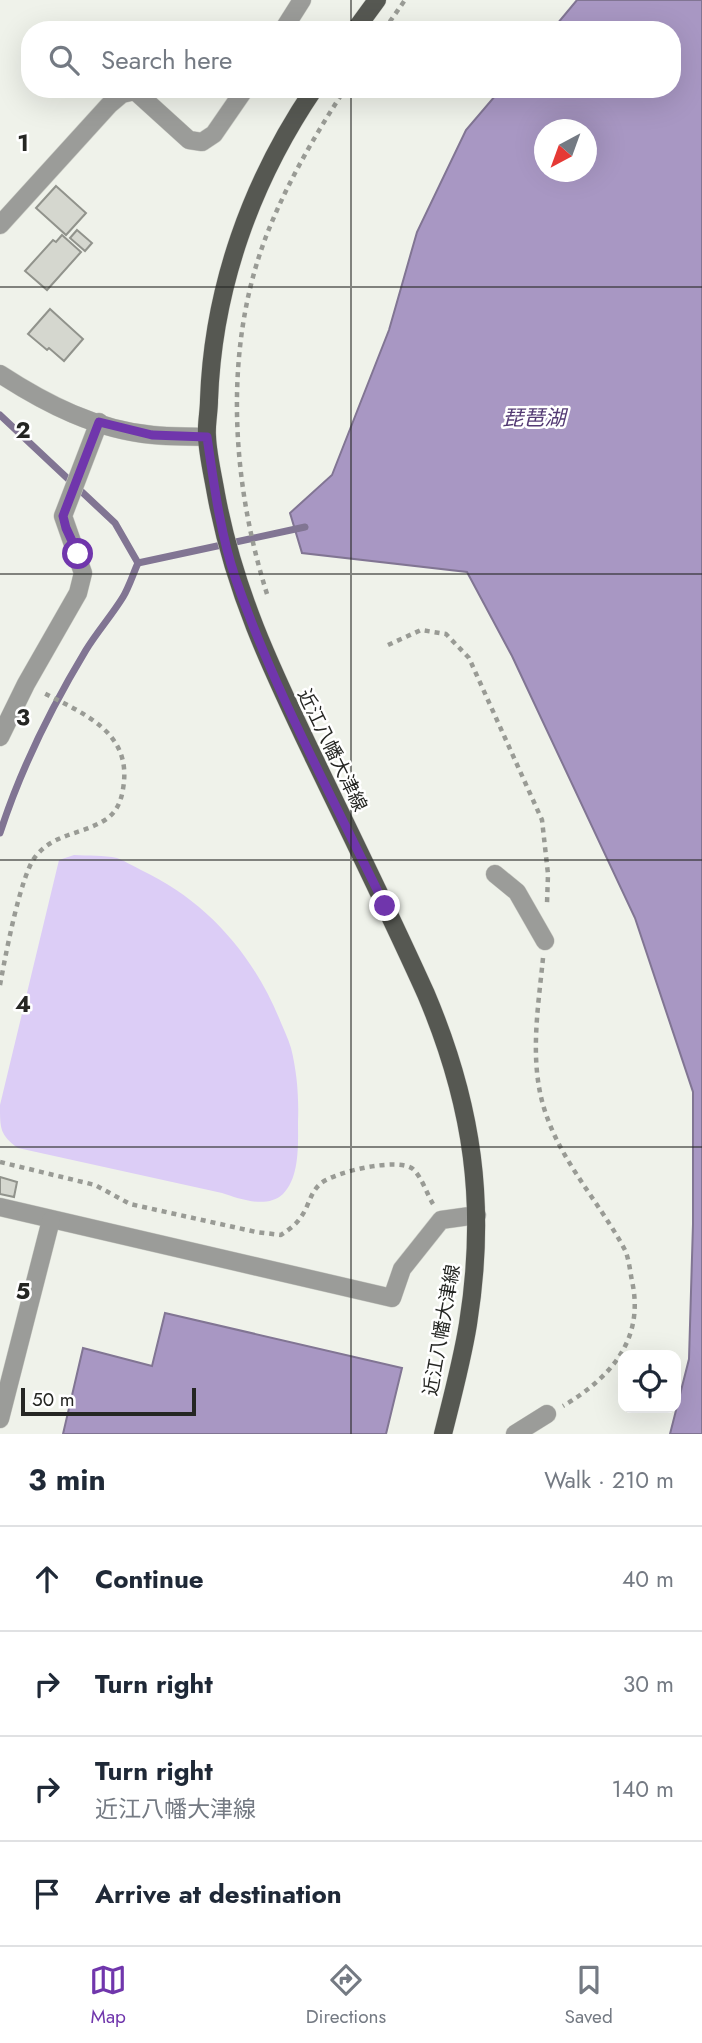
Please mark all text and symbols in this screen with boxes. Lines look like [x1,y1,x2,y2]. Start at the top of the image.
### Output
search box [21,21,681,98]
icon: search [45,41,83,79]
text: Search here [101,41,233,79]
north arrow [534,119,597,182]
text: 1 [17,126,29,160]
water label: 琵琶湖 [503,403,568,433]
text: 2 [15,413,31,447]
route start [62,538,93,569]
street label: 近江八幡大津線 [291,685,374,816]
text: 3 [16,700,30,734]
route end [369,890,400,921]
text: 4 [15,987,31,1021]
street label: 近江八幡大津線 [417,1262,466,1398]
text: 5 [16,1274,30,1308]
map controls [618,1350,681,1413]
button: locate [618,1350,681,1413]
scale bar [21,1385,196,1417]
text: 50 m [32,1386,75,1413]
text: 3 min [28,1458,106,1501]
text: Walk · 210 m [544,1463,674,1497]
icon: ahead [28,1560,66,1598]
text: Continue [95,1560,204,1598]
text: 40 m [622,1562,674,1596]
icon: right [28,1665,66,1703]
text: Turn right [95,1665,213,1703]
text: 30 m [623,1667,674,1701]
text: Turn right [95,1752,213,1790]
icon: right [28,1770,66,1808]
text: 140 m [612,1772,674,1806]
text: 近江八幡大津線 [95,1792,256,1826]
icon: arrive [28,1875,66,1913]
text: Arrive at destination [95,1875,342,1913]
tab: Map [89,1961,127,2030]
tab: Directions [306,1961,386,2030]
tab: Saved [565,1961,613,2030]

